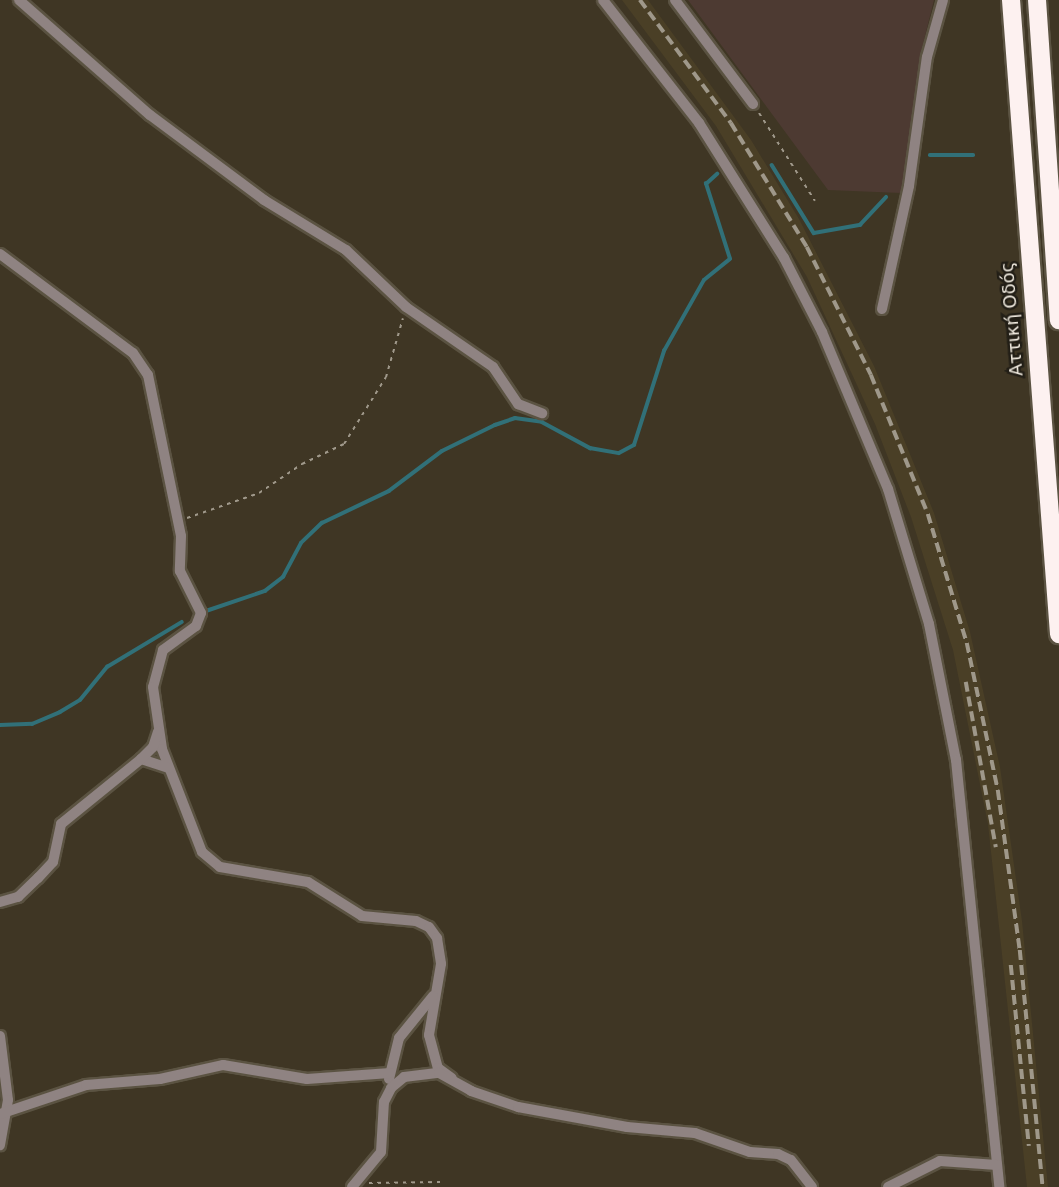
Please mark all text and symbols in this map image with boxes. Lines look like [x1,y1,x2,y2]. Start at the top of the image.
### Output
street label: Αττική Οδός [996,261,1028,377]

